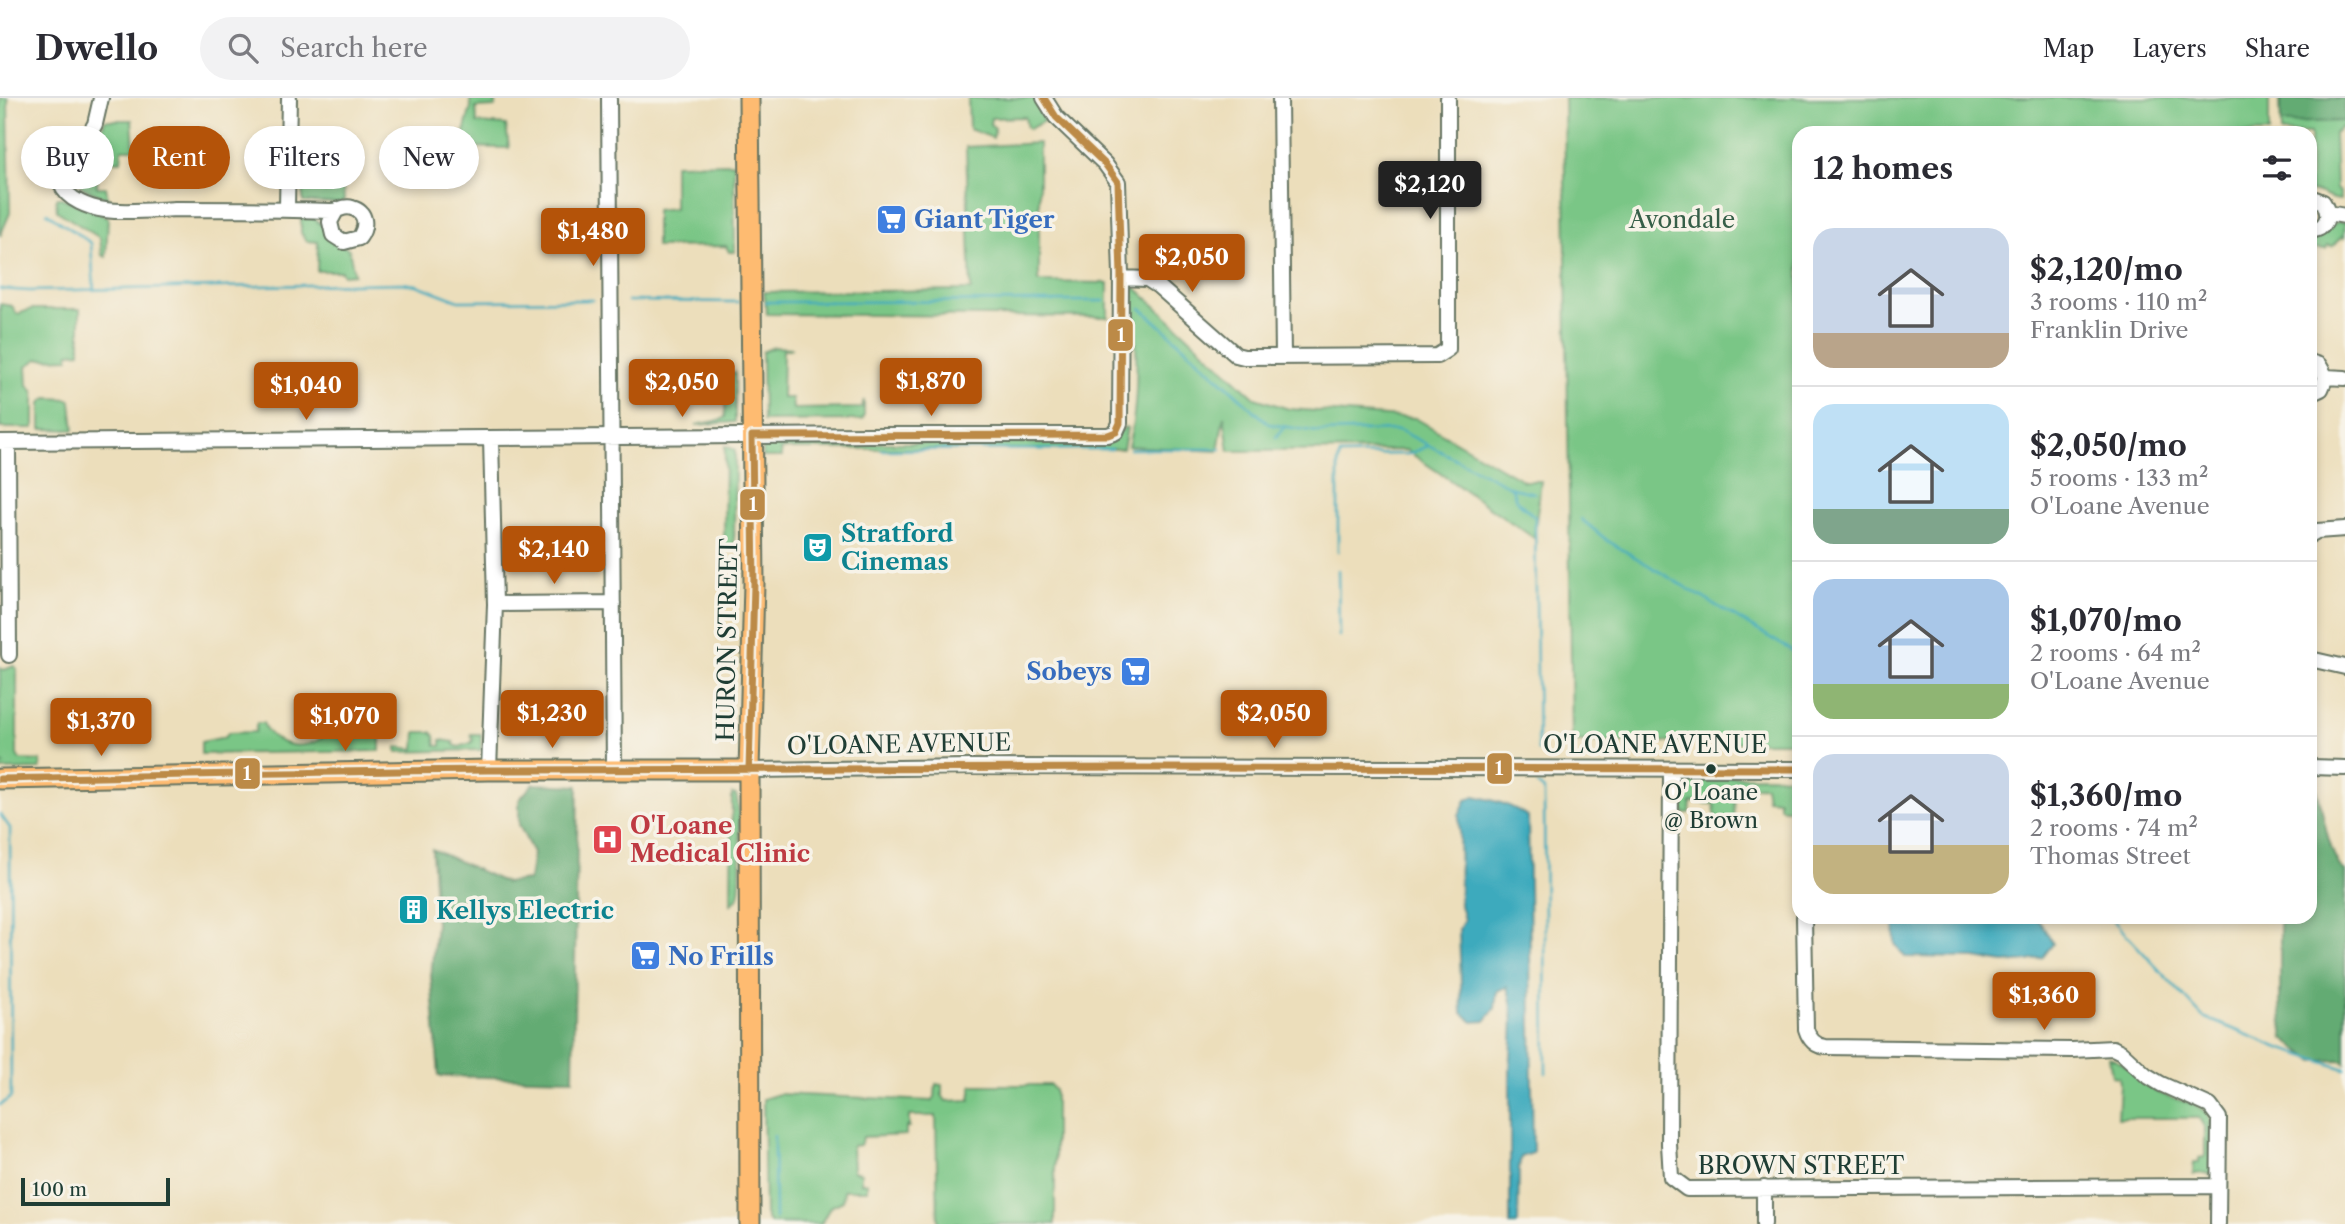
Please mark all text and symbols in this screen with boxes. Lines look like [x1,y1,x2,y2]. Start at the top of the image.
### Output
search box [200,17,690,80]
text: Dwello [35,28,158,69]
icon: search [224,29,262,67]
text: Search here [280,32,428,64]
text: Map [2043,34,2094,63]
text: Layers [2132,34,2207,63]
text: Share [2245,34,2310,63]
chip: Buy [21,126,114,189]
chip: Rent [128,126,230,189]
chip: Filters [244,126,365,189]
chip: New [379,126,479,189]
icon: filters [2258,149,2296,187]
text: 12 homes [1813,150,1953,187]
pin: $2,120 [1373,162,1487,221]
text: $2,120 [1394,170,1466,198]
supermarket icon: Giant Tiger [874,202,908,236]
place label: Giant Tiger [914,205,1055,234]
park label: Avondale [1628,205,1735,234]
pin: $1,480 [536,208,650,268]
text: $1,480 [557,217,629,245]
pin: $2,050 [1135,234,1249,294]
text: $2,050 [1155,243,1229,271]
text: $2,120/mo [2030,251,2183,288]
icon: home [1869,256,1953,340]
text: 3 rooms · 110 m² [2030,288,2207,316]
text: Franklin Drive [2030,316,2188,344]
line badge: 1 [1107,318,1134,352]
text: 1 [1117,324,1126,347]
pin: $1,870 [874,358,988,418]
pin: $2,050 [625,360,739,419]
pin: $1,040 [249,362,363,422]
text: $1,870 [896,367,966,395]
text: $2,050 [645,368,719,396]
text: $1,040 [270,371,342,399]
text: $2,050/mo [2030,427,2187,464]
icon: home [1869,432,1953,516]
text: 5 rooms · 133 m² [2030,464,2208,492]
line badge: 1 [739,488,766,521]
text: O'Loane Avenue [2030,492,2210,520]
text: 1 [749,493,758,516]
place label: Stratford Cinemas [841,519,954,576]
pin: $2,140 [497,526,611,586]
theatre icon: Stratford Cinemas [801,530,835,564]
text: $2,140 [518,535,590,563]
street label: HURON STREET [711,538,743,742]
text: $1,070/mo [2030,602,2182,639]
icon: home [1869,607,1953,691]
text: 2 rooms · 64 m² [2030,639,2201,667]
supermarket icon: Sobeys [1118,654,1152,688]
place label: Sobeys [1026,657,1112,686]
text: O'Loane Avenue [2030,667,2210,695]
pin: $1,230 [495,690,609,750]
pin: $2,050 [1217,690,1331,750]
pin: $1,070 [288,694,402,753]
pin: $1,370 [44,698,158,758]
text: $1,230 [517,699,587,727]
text: $2,050 [1237,699,1311,727]
text: $1,070 [310,702,380,730]
text: $1,370 [66,707,136,735]
street label: O'LOANE AVENUE [787,728,1011,760]
street label: O'LOANE AVENUE [1543,730,1767,759]
line badge: 1 [1486,752,1513,785]
line badge: 1 [234,757,261,790]
text: 1 [1495,757,1504,780]
text: 1 [243,762,252,785]
marker: O' Loane @ Brown [1704,762,1718,776]
text: $1,360/mo [2030,777,2182,814]
place label: O' Loane @ Brown [1664,779,1758,834]
icon: home [1869,782,1953,866]
place label: O'Loane Medical Clinic [630,811,810,868]
text: 2 rooms · 74 m² [2030,814,2198,842]
hospital icon: O'Loane Medical Clinic [590,822,624,856]
text: Thomas Street [2030,842,2191,870]
building icon: Kellys Electric [396,893,430,927]
place label: Kellys Electric [436,896,614,925]
supermarket icon: No Frills [628,939,662,973]
place label: No Frills [668,942,774,971]
pin: $1,360 [1987,972,2101,1032]
text: $1,360 [2009,981,2079,1009]
street label: BROWN STREET [1698,1151,1904,1180]
scale bar [21,1175,170,1207]
text: 100 m [32,1178,87,1201]

